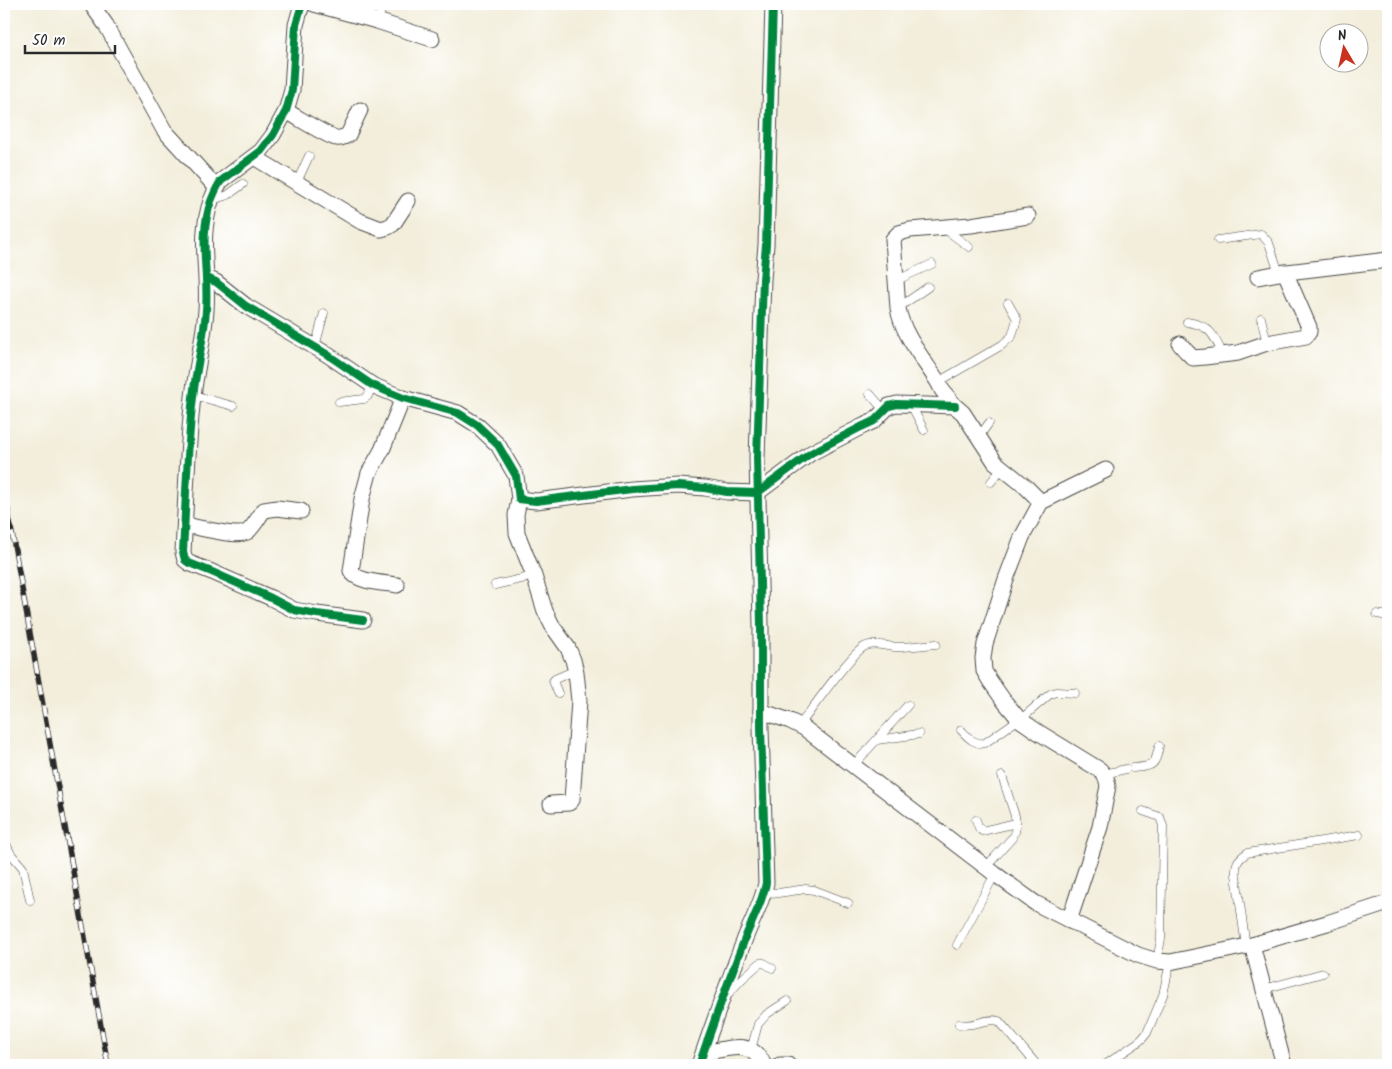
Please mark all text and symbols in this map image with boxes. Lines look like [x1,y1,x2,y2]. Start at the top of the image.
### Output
scale bar [25,22,115,54]
north arrow [1320,22,1370,72]
text: N [1336,25,1348,48]
text: 50 m [32,29,66,53]

